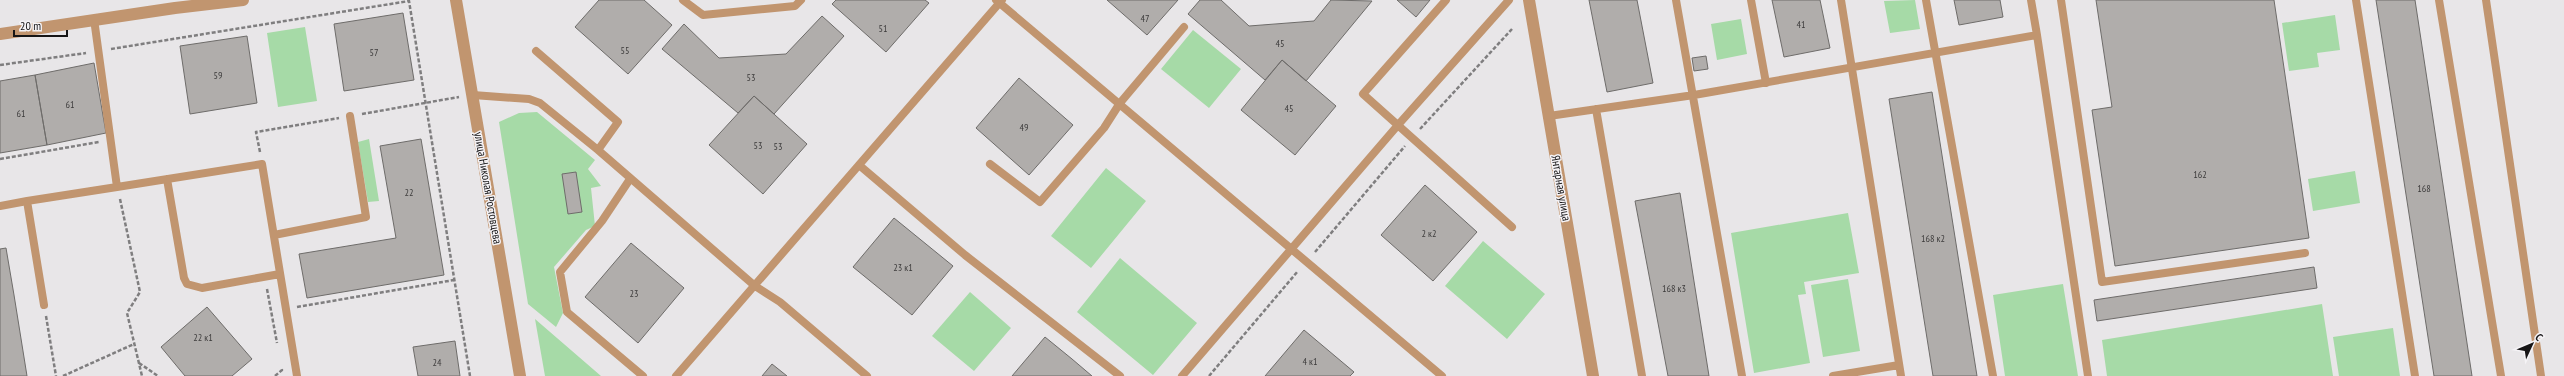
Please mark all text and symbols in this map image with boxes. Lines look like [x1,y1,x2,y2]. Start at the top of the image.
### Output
scale bar [14,12,67,38]
house number: 47 [1141,12,1150,25]
text: 20 m [20,18,41,33]
house number: 41 [1797,18,1806,31]
house number: 51 [879,22,888,35]
house number: 45 [1276,37,1285,50]
house number: 55 [621,44,630,57]
house number: 57 [370,46,379,59]
house number: 59 [214,69,223,82]
house number: 53 [747,71,756,84]
house number: 61 [66,98,75,111]
house number: 45 [1285,102,1294,115]
house number: 61 [17,107,26,120]
house number: 49 [1020,121,1029,134]
street label: улица Николая Ростовцева [471,131,506,245]
house number: 53 [754,139,763,152]
house number: 53 [774,140,783,153]
street label: Янтарная улица [1548,154,1575,222]
house number: 162 [2193,168,2207,181]
house number: 168 [2417,182,2431,195]
house number: 22 [405,186,414,199]
house number: 2 к2 [1422,227,1437,240]
house number: 168 к2 [1921,232,1945,245]
house number: 23 к1 [893,261,913,274]
house number: 168 к3 [1662,282,1686,295]
house number: 23 [630,287,639,300]
north arrow [2512,324,2552,364]
text: С [2532,330,2546,344]
house number: 22 к1 [193,331,213,344]
house number: 4 к1 [1303,355,1318,368]
house number: 24 [433,356,442,369]

